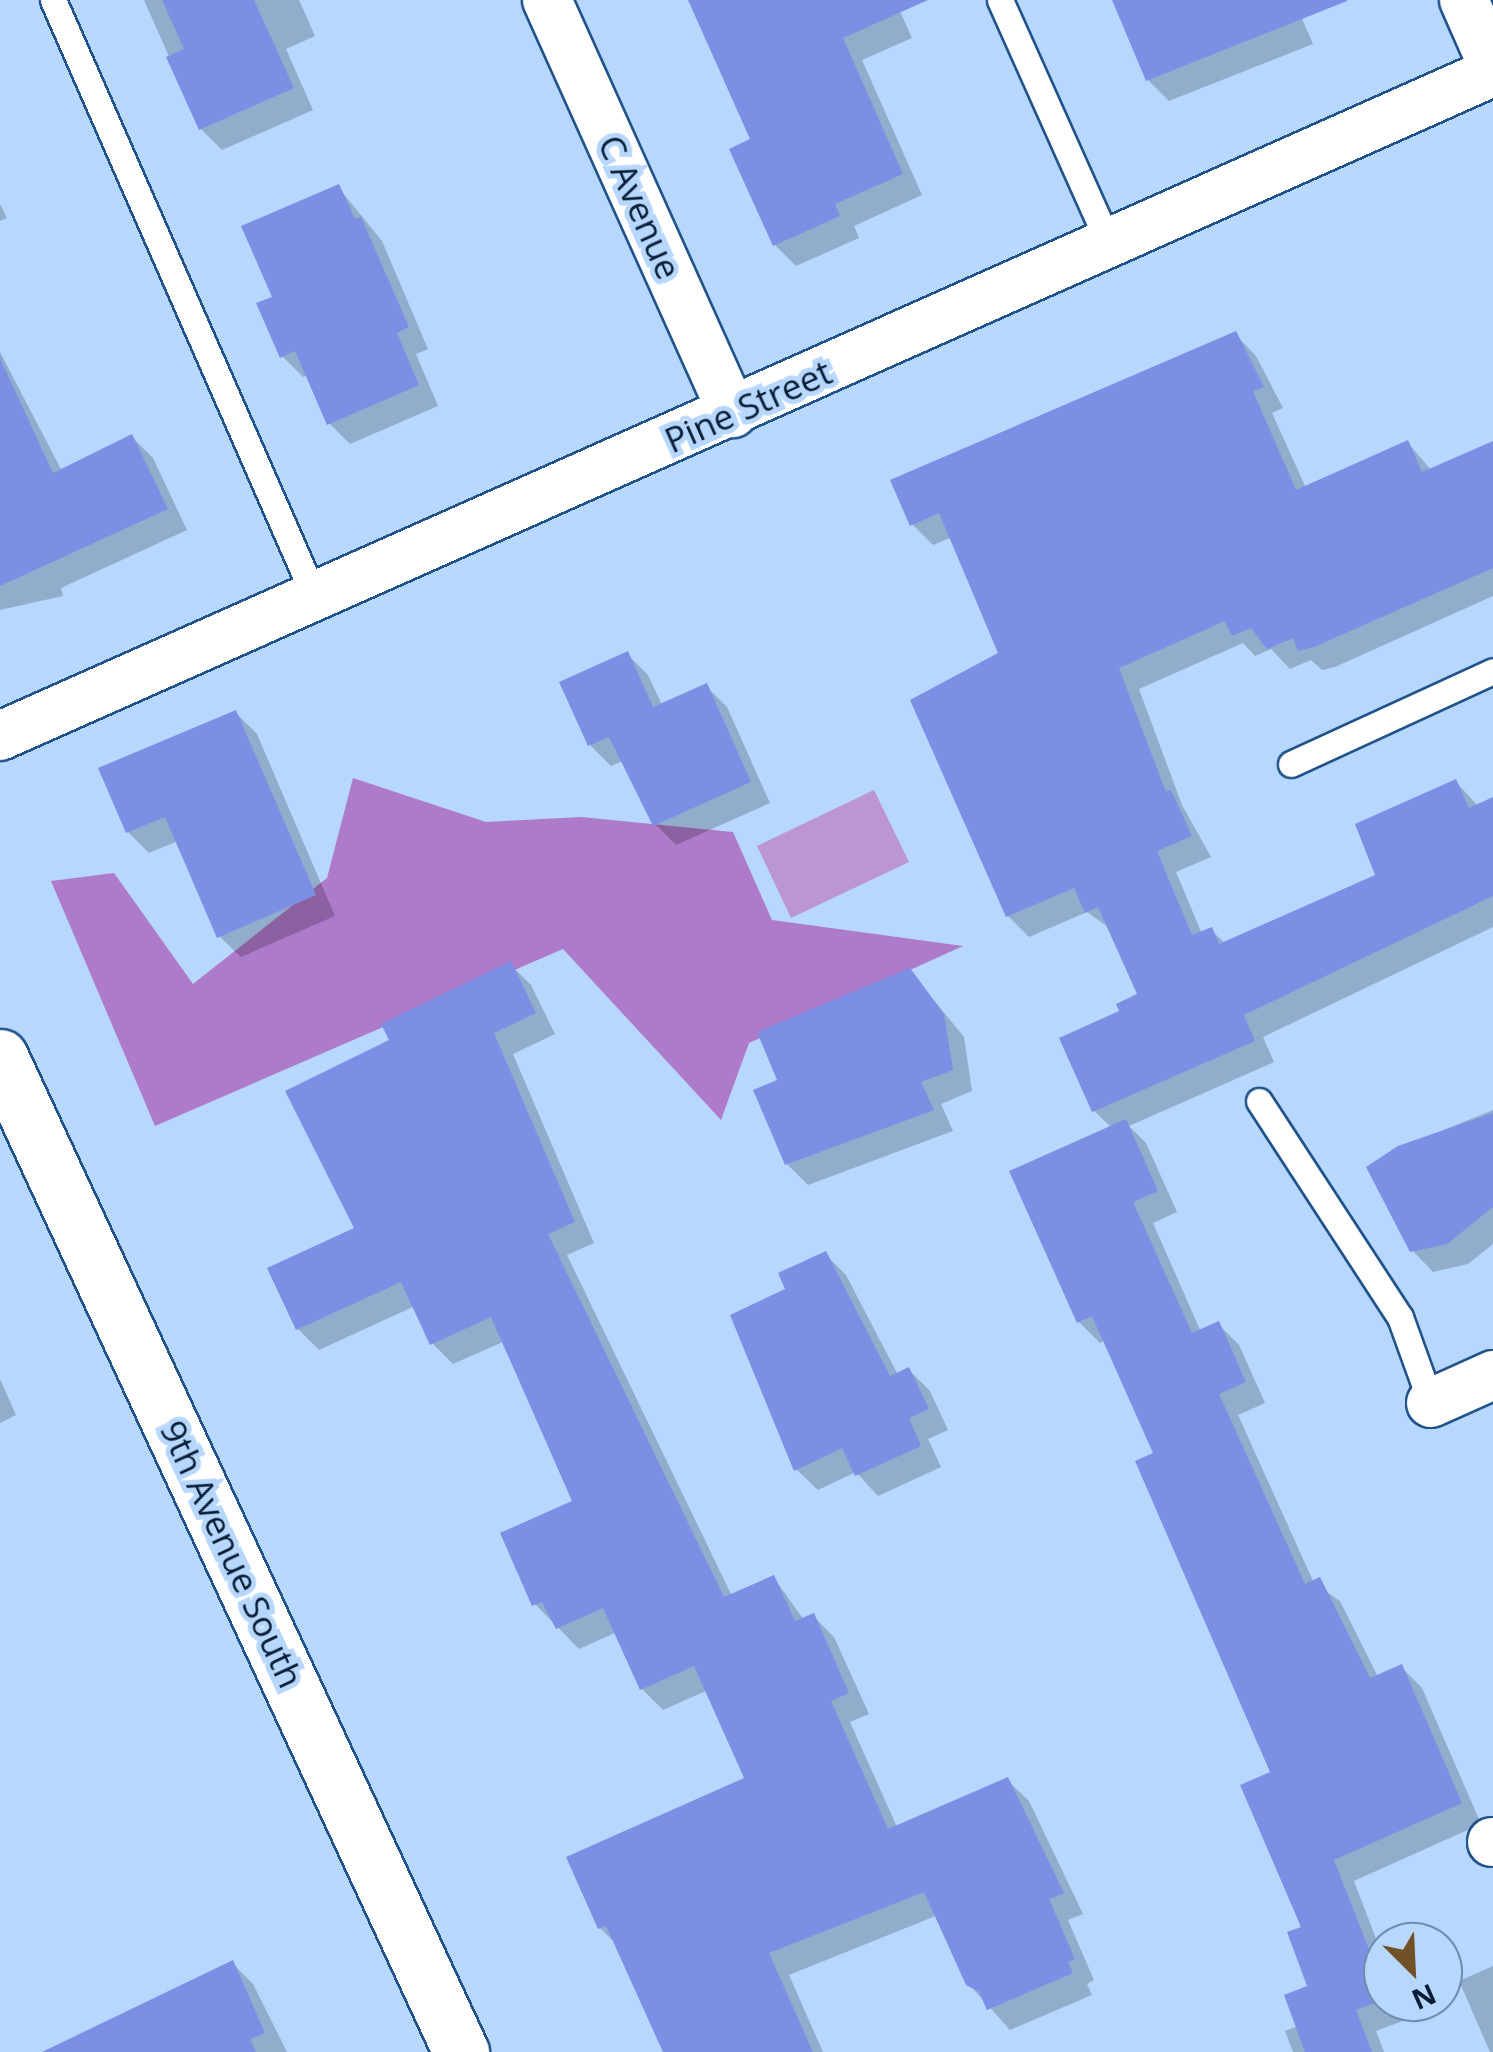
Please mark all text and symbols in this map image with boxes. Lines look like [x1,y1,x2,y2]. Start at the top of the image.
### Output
street label: C Avenue [590,129,690,285]
street label: Pine Street [658,351,838,461]
street label: 9th Avenue South [152,1414,312,1694]
north arrow [1363,1922,1463,2022]
text: N [1406,1976,1443,2020]

